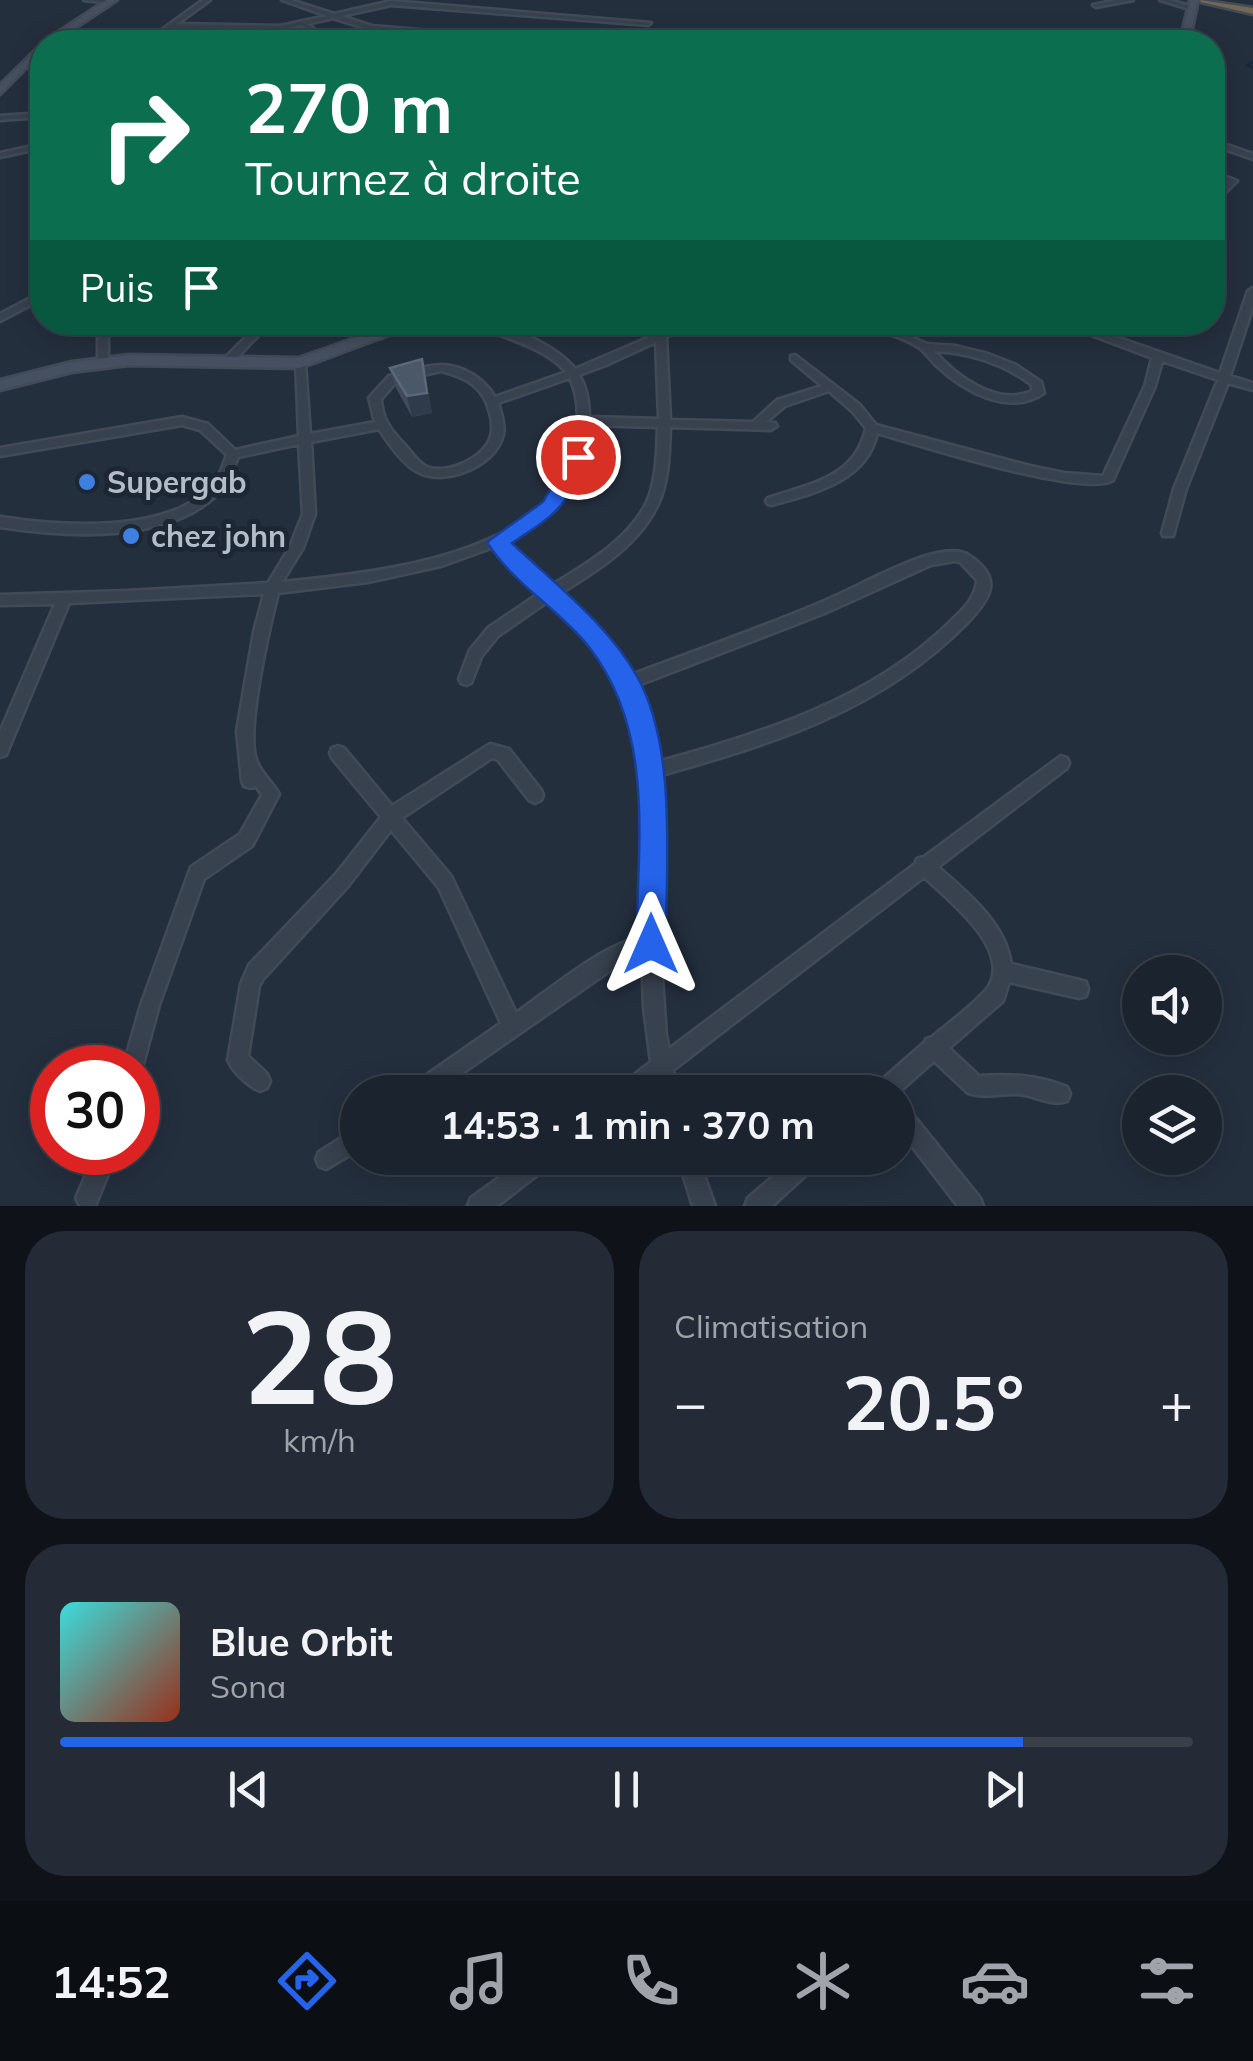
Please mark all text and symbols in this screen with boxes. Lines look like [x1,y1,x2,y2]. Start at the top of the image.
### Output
text: 270 m [245,63,453,151]
icon: right [80,70,210,200]
text: Tournez à droite [245,150,581,206]
icon: arrive [174,260,229,315]
text: Puis [80,264,154,312]
pin [536,415,621,500]
icon: arrive [551,430,606,485]
place label: Supergab [107,463,247,501]
marker: Supergab [76,471,98,493]
place label: chez john [151,517,286,555]
marker: chez john [120,525,142,547]
position arrow [599,892,703,996]
map controls [1122,955,1222,1175]
button: sound [1122,955,1222,1055]
speed limit sign: 30 [30,1045,160,1175]
button: layers [1122,1075,1222,1175]
text: 14:53 · 1 min · 370 m [440,1101,815,1149]
text: 28 [241,1273,398,1437]
text: Climatisation [674,1306,868,1346]
text: 20.5° [842,1355,1025,1449]
text: − [674,1368,707,1437]
text: + [1160,1368,1193,1437]
text: km/h [283,1420,356,1460]
text: Blue Orbit [210,1618,393,1666]
text: Sona [210,1666,286,1706]
icon: previous [221,1762,276,1817]
icon: pause [599,1762,654,1817]
icon: next [977,1762,1032,1817]
icon: directions [272,1946,342,2016]
icon: music [444,1946,514,2016]
icon: phone [616,1946,686,2016]
icon: climate [788,1946,858,2016]
icon: car [960,1946,1030,2016]
icon: filters [1132,1946,1202,2016]
text: 14:52 [51,1953,170,2009]

